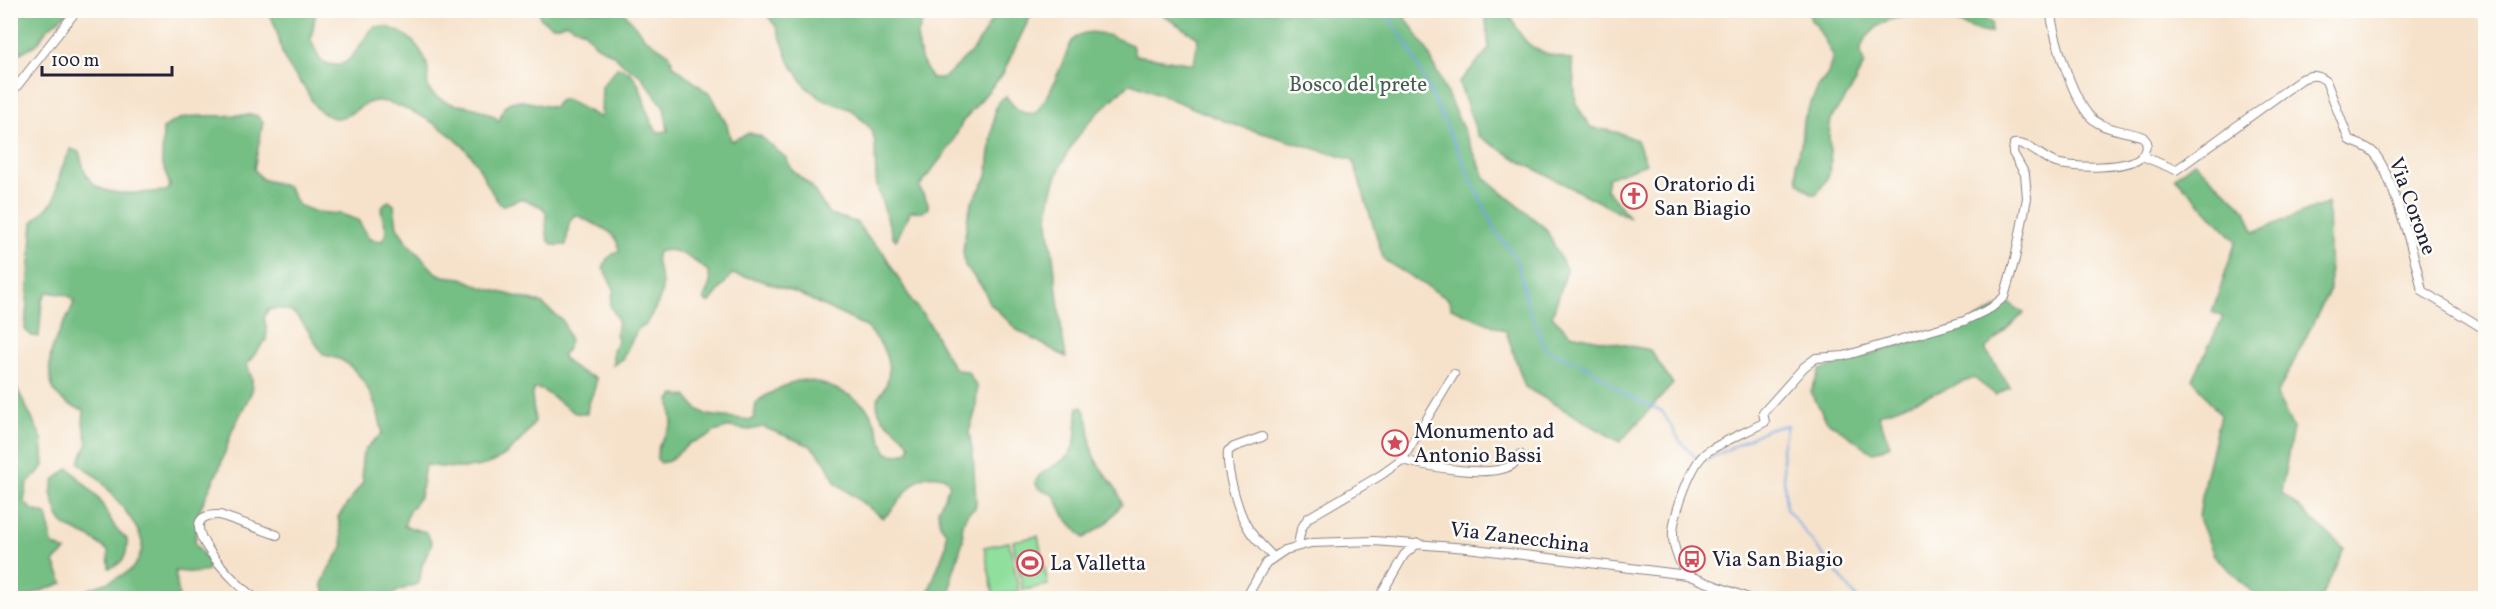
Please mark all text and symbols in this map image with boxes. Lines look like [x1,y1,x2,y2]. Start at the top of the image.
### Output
scale bar [42,39,172,77]
text: 100 m [51,49,100,74]
park label: Bosco del prete [1289,71,1427,100]
street label: Via Corone [2381,154,2443,259]
place label: Oratorio di San Biagio [1654,171,1755,224]
church icon: Oratorio di San Biagio [1619,181,1649,211]
place label: Monumento ad Antonio Bassi [1414,418,1555,471]
place icon: Monumento ad Antonio Bassi [1380,428,1410,458]
street label: Via Zanecchina [1448,516,1591,561]
bus stop icon: Via San Biagio [1677,544,1707,574]
place label: Via San Biagio [1712,546,1843,575]
sports icon: La Valletta [1015,548,1045,578]
place label: La Valletta [1050,550,1146,579]

